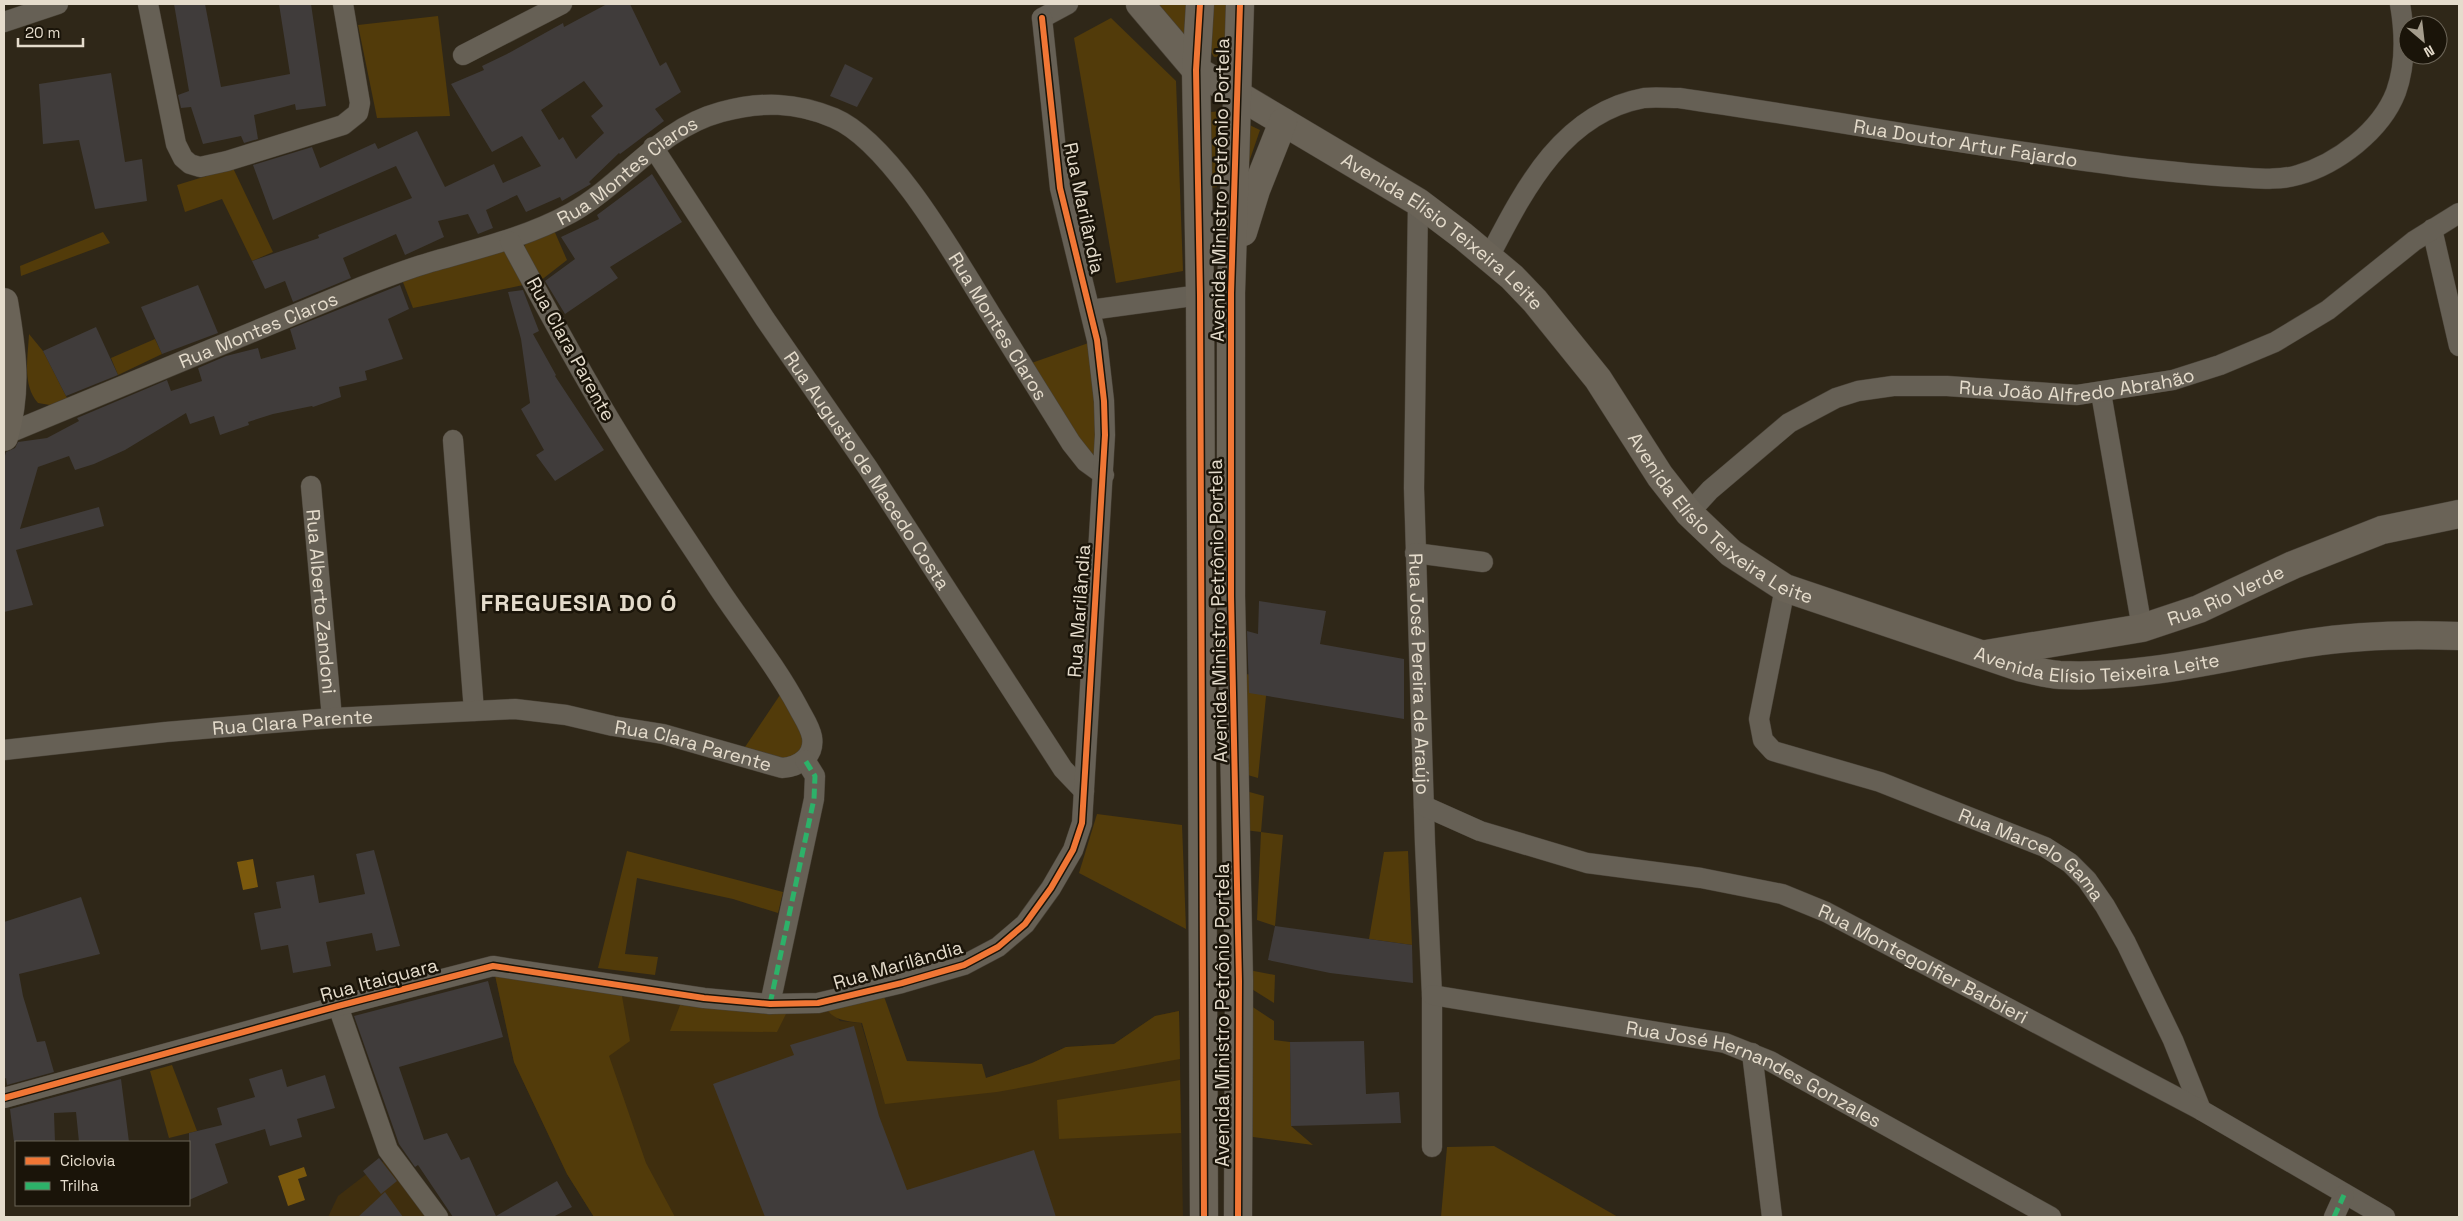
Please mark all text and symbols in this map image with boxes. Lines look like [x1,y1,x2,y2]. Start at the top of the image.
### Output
scale bar [18,15,82,47]
north arrow [2398,15,2448,65]
text: 20 m [25,23,60,42]
street label: Avenida Ministro Petrônio Portela [1205,38,1235,342]
text: N [2421,41,2437,62]
street label: Rua Montes Claros [552,110,702,231]
street label: Rua Doutor Artur Fajardo [1852,113,2079,172]
street label: Rua Marilândia [1058,140,1110,276]
street label: Avenida Elísio Teixeira Leite [1337,147,1550,315]
street label: Rua Montes Claros [943,247,1054,405]
street label: Rua Clara Parente [521,272,621,426]
street label: Rua Montes Claros [175,286,341,374]
street label: Rua Augusto de Macedo Costa [778,346,956,595]
street label: Rua João Alfredo Abrahão [1958,362,2197,408]
street label: Avenida Elísio Teixeira Leite [1623,427,1816,609]
street label: Avenida Ministro Petrônio Portela [1203,459,1233,763]
street label: Rua Alberto Zandoni [301,508,342,695]
street label: Rua Marilândia [1062,543,1096,679]
street label: Rua José Pereira de Araújo [1404,553,1436,795]
street label: Rua Rio Verde [2164,559,2288,631]
district label: FREGUESIA DO Ó [480,587,678,618]
street label: Avenida Elísio Teixeira Leite [1971,640,2221,688]
street label: Rua Clara Parente [211,704,374,741]
street label: Rua Clara Parente [613,714,775,777]
street label: Rua Marcelo Gama [1955,802,2110,906]
street label: Avenida Ministro Petrônio Portela [1210,863,1235,1167]
street label: Rua Montegolfier Barbieri [1815,898,2032,1029]
street label: Rua Marilândia [830,935,966,995]
street label: Rua Itaiquara [317,952,441,1008]
street label: Rua José Hernandes Gonzales [1624,1014,1886,1133]
legend [15,1141,190,1206]
text: Ciclovia [60,1151,116,1170]
text: Trilha [60,1176,99,1195]

